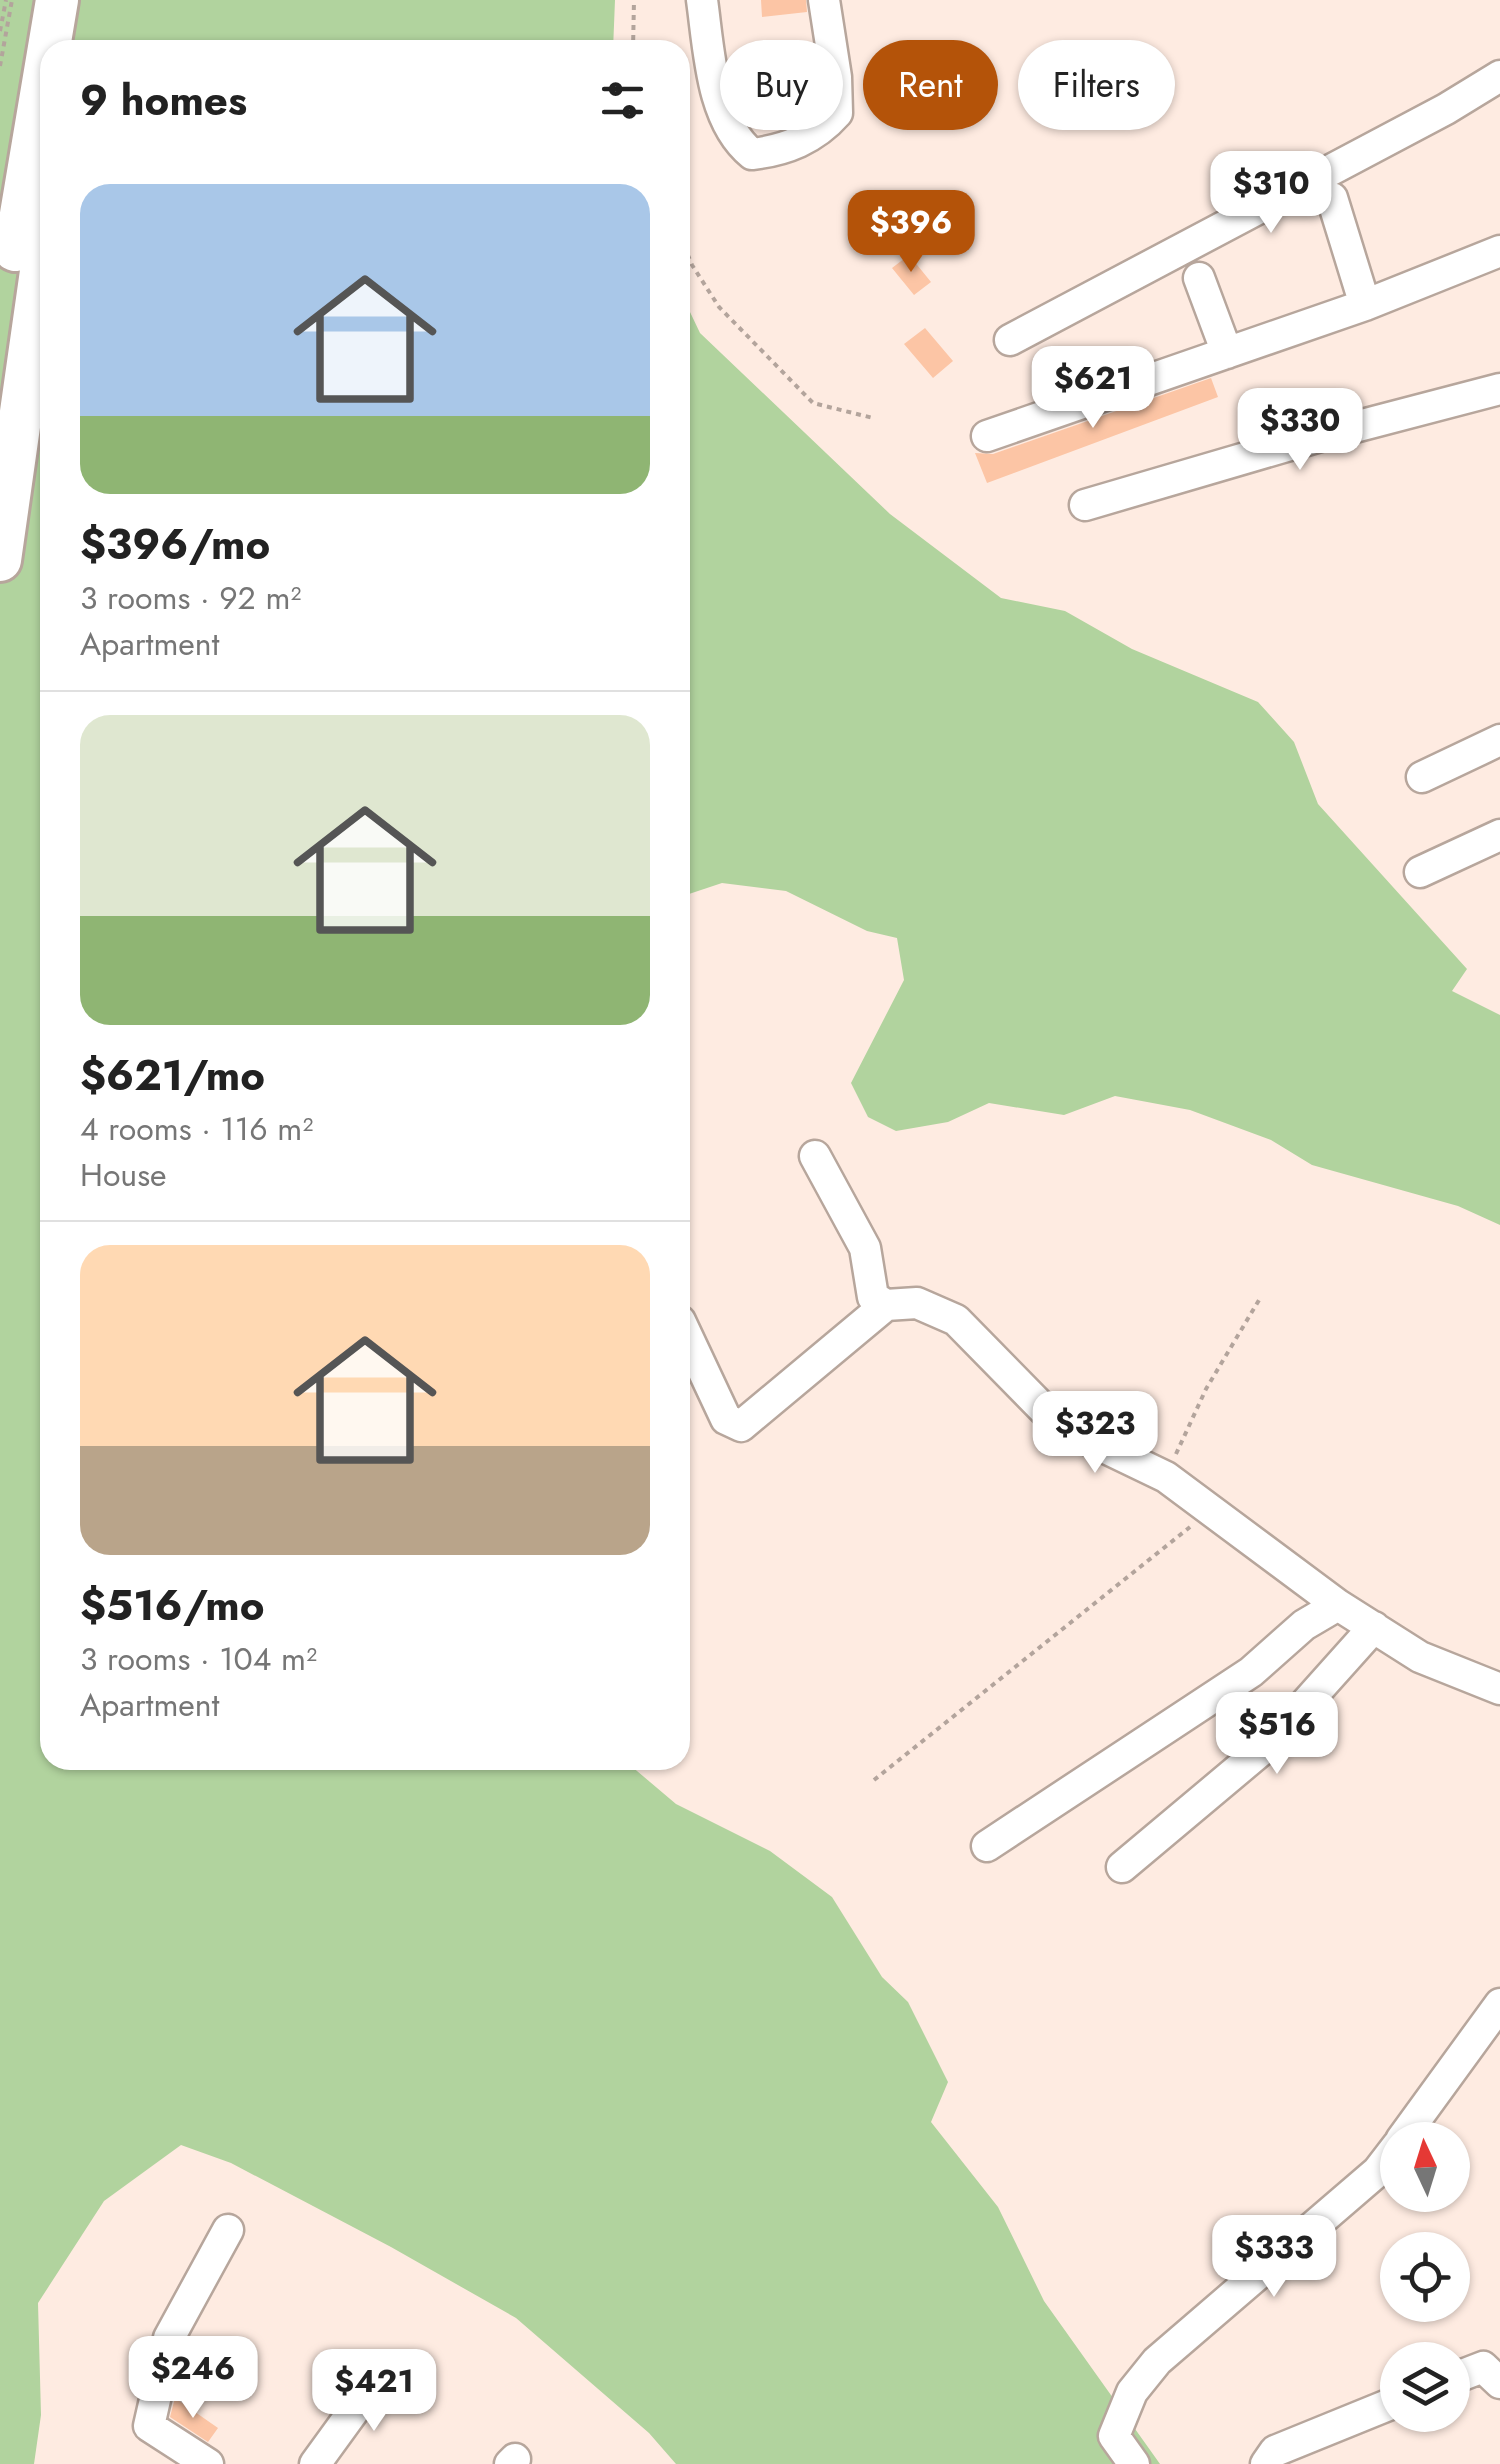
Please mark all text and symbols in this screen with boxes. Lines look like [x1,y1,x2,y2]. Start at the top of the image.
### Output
chip: Buy [720,40,843,130]
chip: Rent [863,40,998,130]
chip: Filters [1018,40,1175,130]
text: 9 homes [80,70,247,131]
icon: filters [595,73,650,128]
pin: $310 [1212,151,1330,236]
text: $310 [1232,160,1310,206]
pin: $396 [852,190,970,275]
text: $396 [870,199,952,245]
icon: home [275,249,455,429]
pin: $621 [1034,346,1152,431]
text: $621 [1054,355,1132,401]
pin: $330 [1241,388,1359,473]
text: $330 [1260,397,1340,443]
text: $396/mo [80,514,270,575]
text: 3 rooms · 92 m² [80,575,301,621]
text: Apartment [80,621,219,667]
icon: home [275,780,455,960]
text: $621/mo [80,1045,265,1106]
text: 4 rooms · 116 m² [80,1106,313,1152]
text: House [80,1152,167,1198]
icon: home [275,1310,455,1490]
pin: $323 [1036,1391,1154,1476]
text: $323 [1055,1400,1135,1446]
text: $516/mo [80,1575,265,1636]
text: 3 rooms · 104 m² [80,1636,317,1682]
text: Apartment [80,1682,219,1728]
pin: $516 [1218,1692,1336,1777]
text: $516 [1238,1701,1316,1747]
north arrow [1380,2122,1470,2212]
map controls [1380,2122,1470,2432]
pin: $333 [1215,2215,1333,2300]
text: $333 [1234,2224,1314,2270]
button: locate [1380,2232,1470,2322]
pin: $246 [134,2336,252,2421]
button: layers [1380,2342,1470,2432]
text: $246 [151,2345,235,2391]
pin: $421 [315,2349,433,2434]
text: $421 [334,2358,414,2404]

